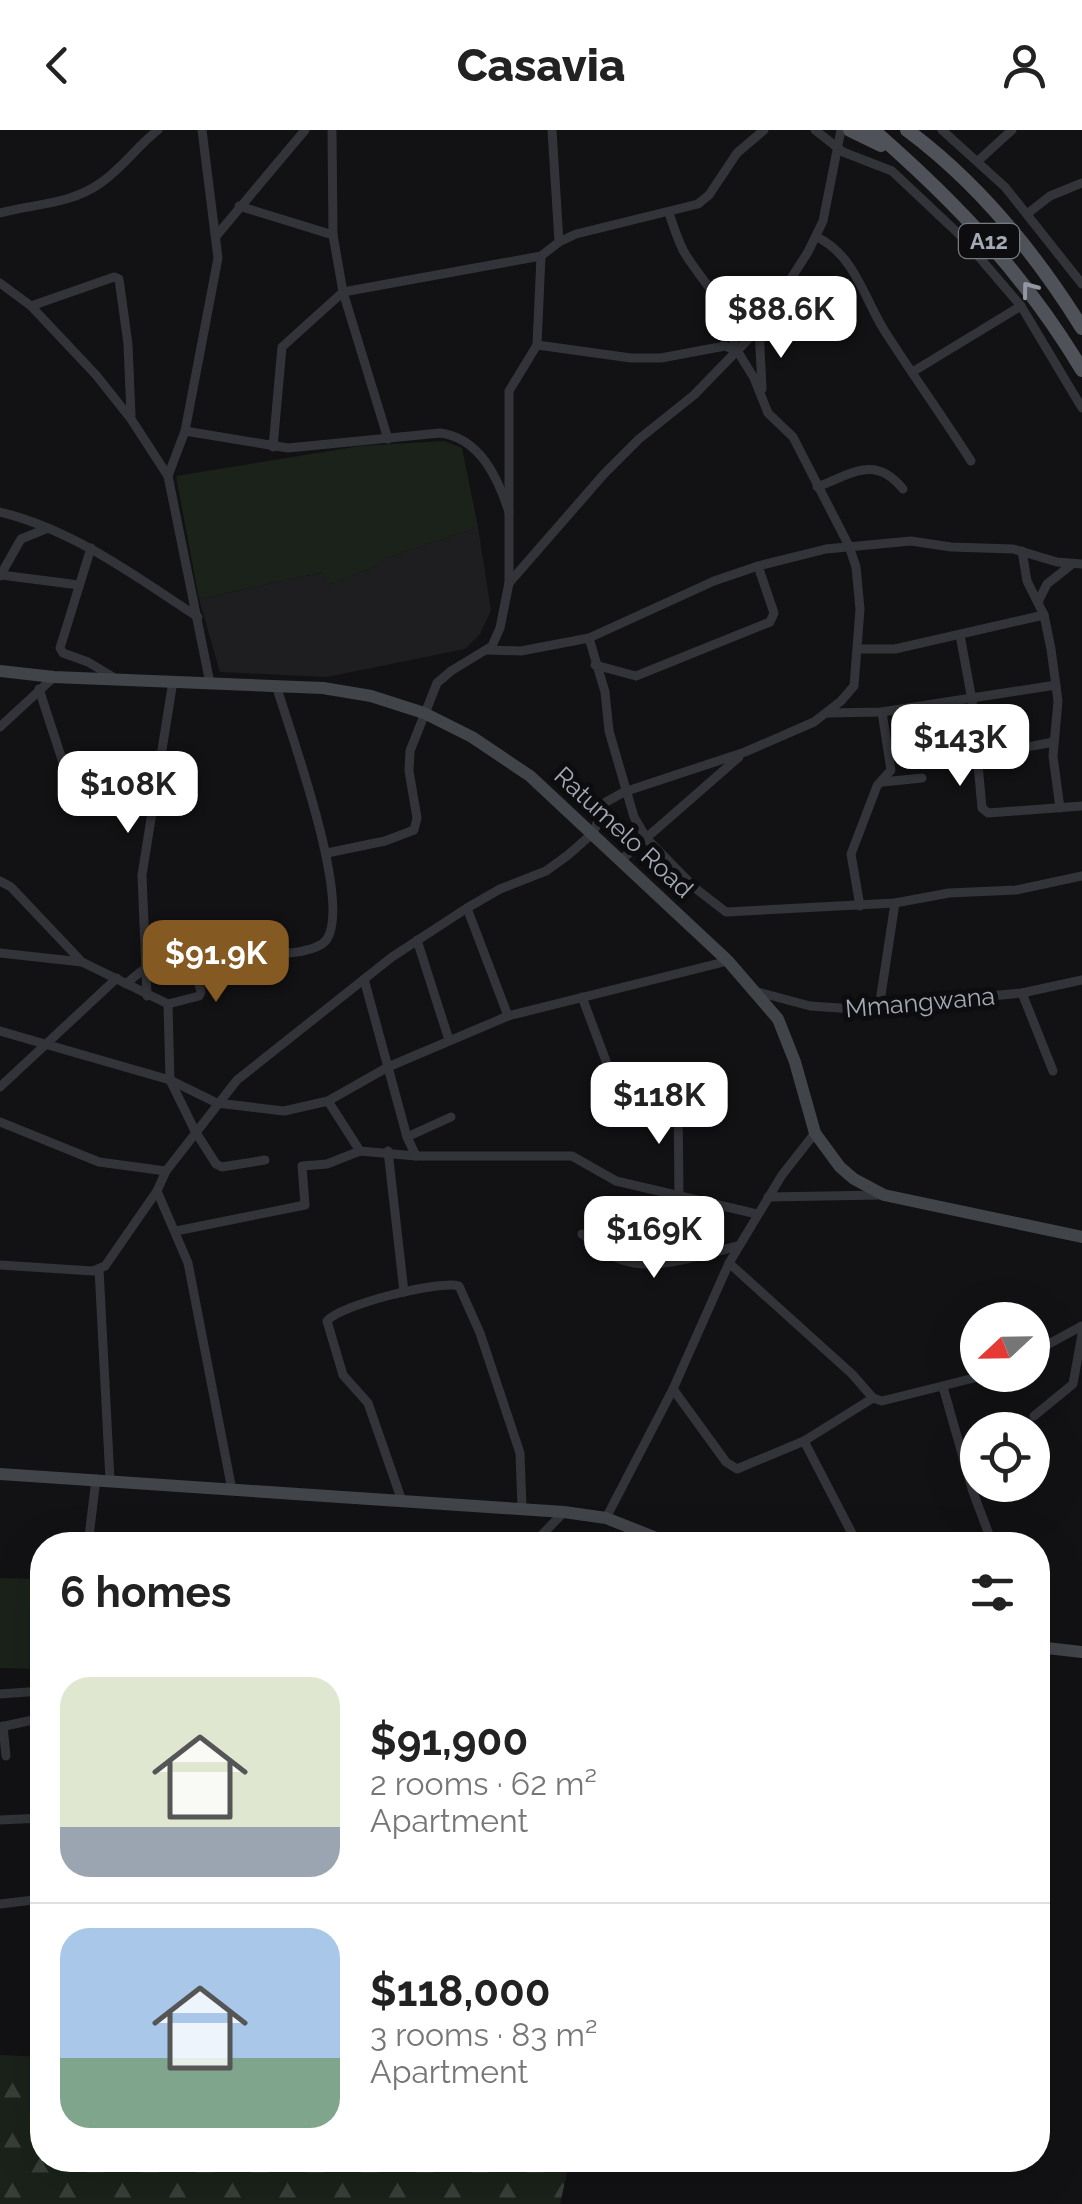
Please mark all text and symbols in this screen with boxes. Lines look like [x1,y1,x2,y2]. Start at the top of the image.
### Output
icon: back [30,38,85,93]
icon: person [997,38,1052,93]
text: Casavia [457,39,625,92]
road number: A12 [959,224,1019,258]
pin: $88.6K [700,276,862,361]
one-way arrow [1023,282,1040,300]
text: $88.6K [728,290,834,327]
pin: $143K [890,704,1030,789]
text: $143K [913,718,1007,755]
pin: $108K [58,751,198,836]
street label: Ratumelo Road [548,760,700,904]
text: $108K [80,765,176,802]
pin: $91.9K [135,920,297,1005]
text: $91.9K [165,934,267,971]
street label: Mmangwana [844,981,996,1023]
pin: $118K [589,1062,729,1147]
text: $118K [613,1076,705,1113]
pin: $169K [584,1196,724,1281]
text: $169K [606,1210,702,1247]
north arrow [960,1302,1050,1392]
map controls [960,1302,1050,1502]
button: locate [960,1412,1050,1502]
icon: filters [965,1565,1020,1620]
text: 6 homes [60,1568,231,1617]
text: $91,900 [370,1716,528,1765]
icon: home [140,1717,260,1837]
text: 2 rooms · 62 m² [370,1765,597,1802]
text: Apartment [370,1802,528,1839]
text: $118,000 [370,1967,551,2016]
icon: home [140,1968,260,2088]
text: 3 rooms · 83 m² [370,2016,597,2053]
text: Apartment [370,2053,528,2090]

